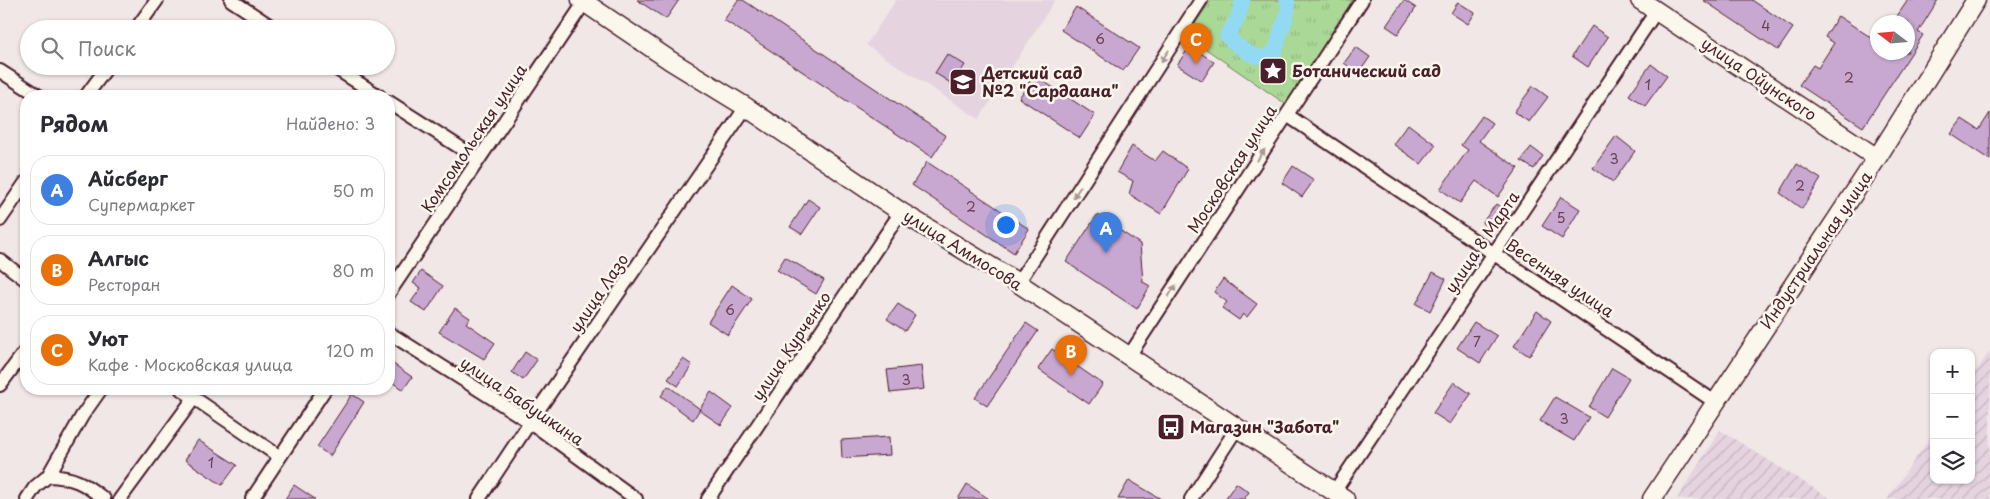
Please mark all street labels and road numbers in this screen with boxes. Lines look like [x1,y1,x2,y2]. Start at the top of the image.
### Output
street label: улица Ойунского [1697,31,1822,126]
street label: Комсомольская улица [414,58,532,216]
street label: Московская улица [1181,100,1282,237]
street label: Индустриальная улица [1753,166,1877,333]
street label: улица 8 Марта [1438,185,1524,297]
street label: улица Аммосова [899,203,1028,295]
street label: Весенняя улица [1502,232,1619,322]
street label: улица Лазо [563,248,633,337]
street label: улица Курченко [745,286,836,405]
street label: улица Бабушкина [456,350,589,451]

